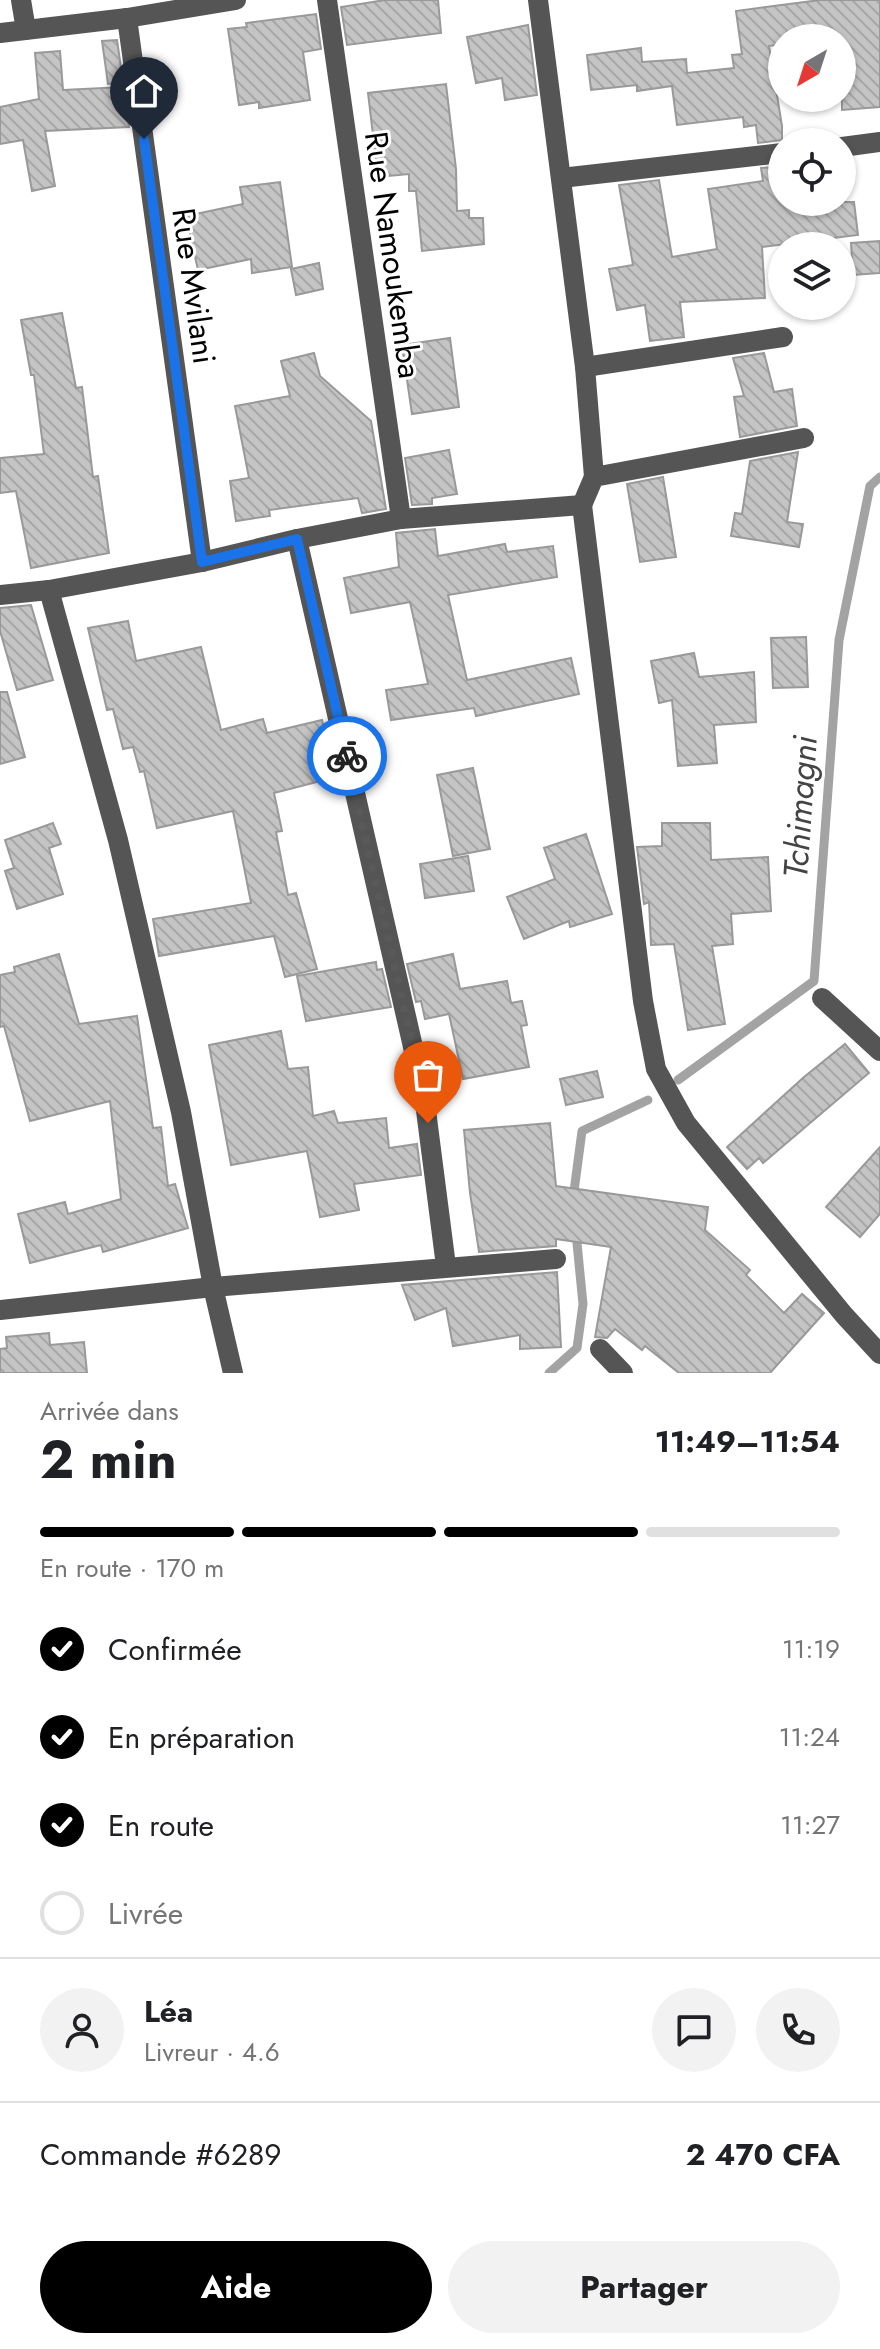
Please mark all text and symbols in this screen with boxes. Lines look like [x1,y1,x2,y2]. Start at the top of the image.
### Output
north arrow [768,24,856,112]
map controls [768,24,856,320]
pin [110,57,178,139]
icon: home [122,69,166,113]
button: locate [768,128,856,216]
street label: Rue Namoukemba [353,129,433,381]
street label: Rue Mvilani [160,205,228,367]
button: layers [768,232,856,320]
courier [307,716,387,796]
water label: Tchimagni [771,733,830,880]
icon: bike [325,734,369,778]
pin [394,1041,462,1123]
icon: bag [406,1053,450,1097]
text: Arrivée dans [40,1392,179,1430]
text: 11:49–11:54 [655,1420,840,1463]
text: 2 min [40,1422,177,1498]
text: En route · 170 m [40,1549,224,1587]
icon: check [40,1627,84,1671]
text: Confirmée [108,1628,242,1671]
text: 11:19 [782,1630,840,1668]
icon: check [40,1715,84,1759]
text: En préparation [108,1716,295,1759]
text: 11:24 [779,1718,840,1756]
icon: check [40,1803,84,1847]
text: En route [108,1804,214,1847]
text: 11:27 [780,1806,840,1844]
text: Livrée [108,1892,183,1935]
button: person [40,1988,124,2072]
button: chat [652,1988,736,2072]
button: phone [756,1988,840,2072]
text: Léa [144,1990,193,2033]
text: Livreur · 4.6 [144,2033,280,2071]
text: Commande #6289 [40,2133,282,2176]
text: 2 470 CFA [686,2133,840,2176]
button: Aide [40,2241,432,2333]
button: Partager [448,2241,840,2333]

